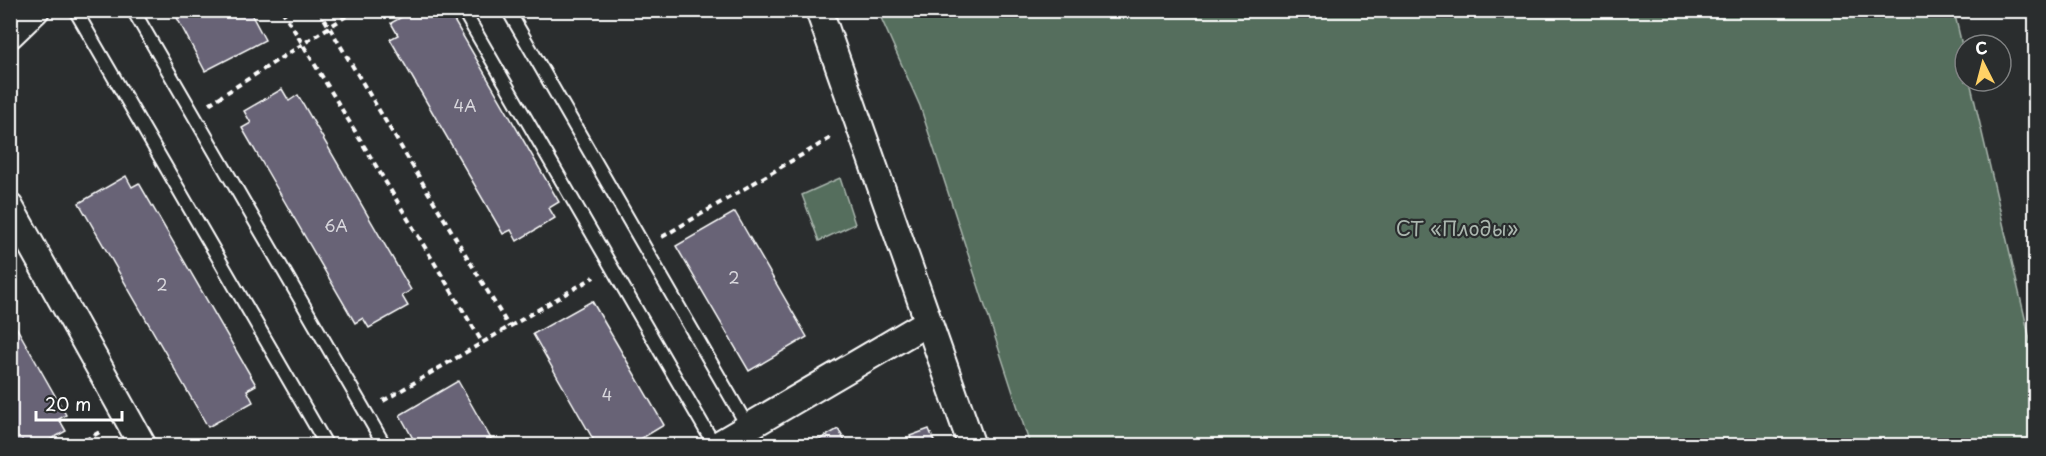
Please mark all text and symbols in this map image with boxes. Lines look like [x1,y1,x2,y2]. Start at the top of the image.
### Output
north arrow [1953,33,2013,93]
text: С [1974,35,1989,60]
house number: 4А [454,93,476,117]
house number: 6А [324,213,348,237]
park label: СТ «Плоды» [1396,213,1518,243]
house number: 2 [728,265,740,289]
house number: 2 [156,272,168,296]
house number: 4 [602,382,612,406]
scale bar [36,384,122,422]
text: 20 m [45,390,91,417]

